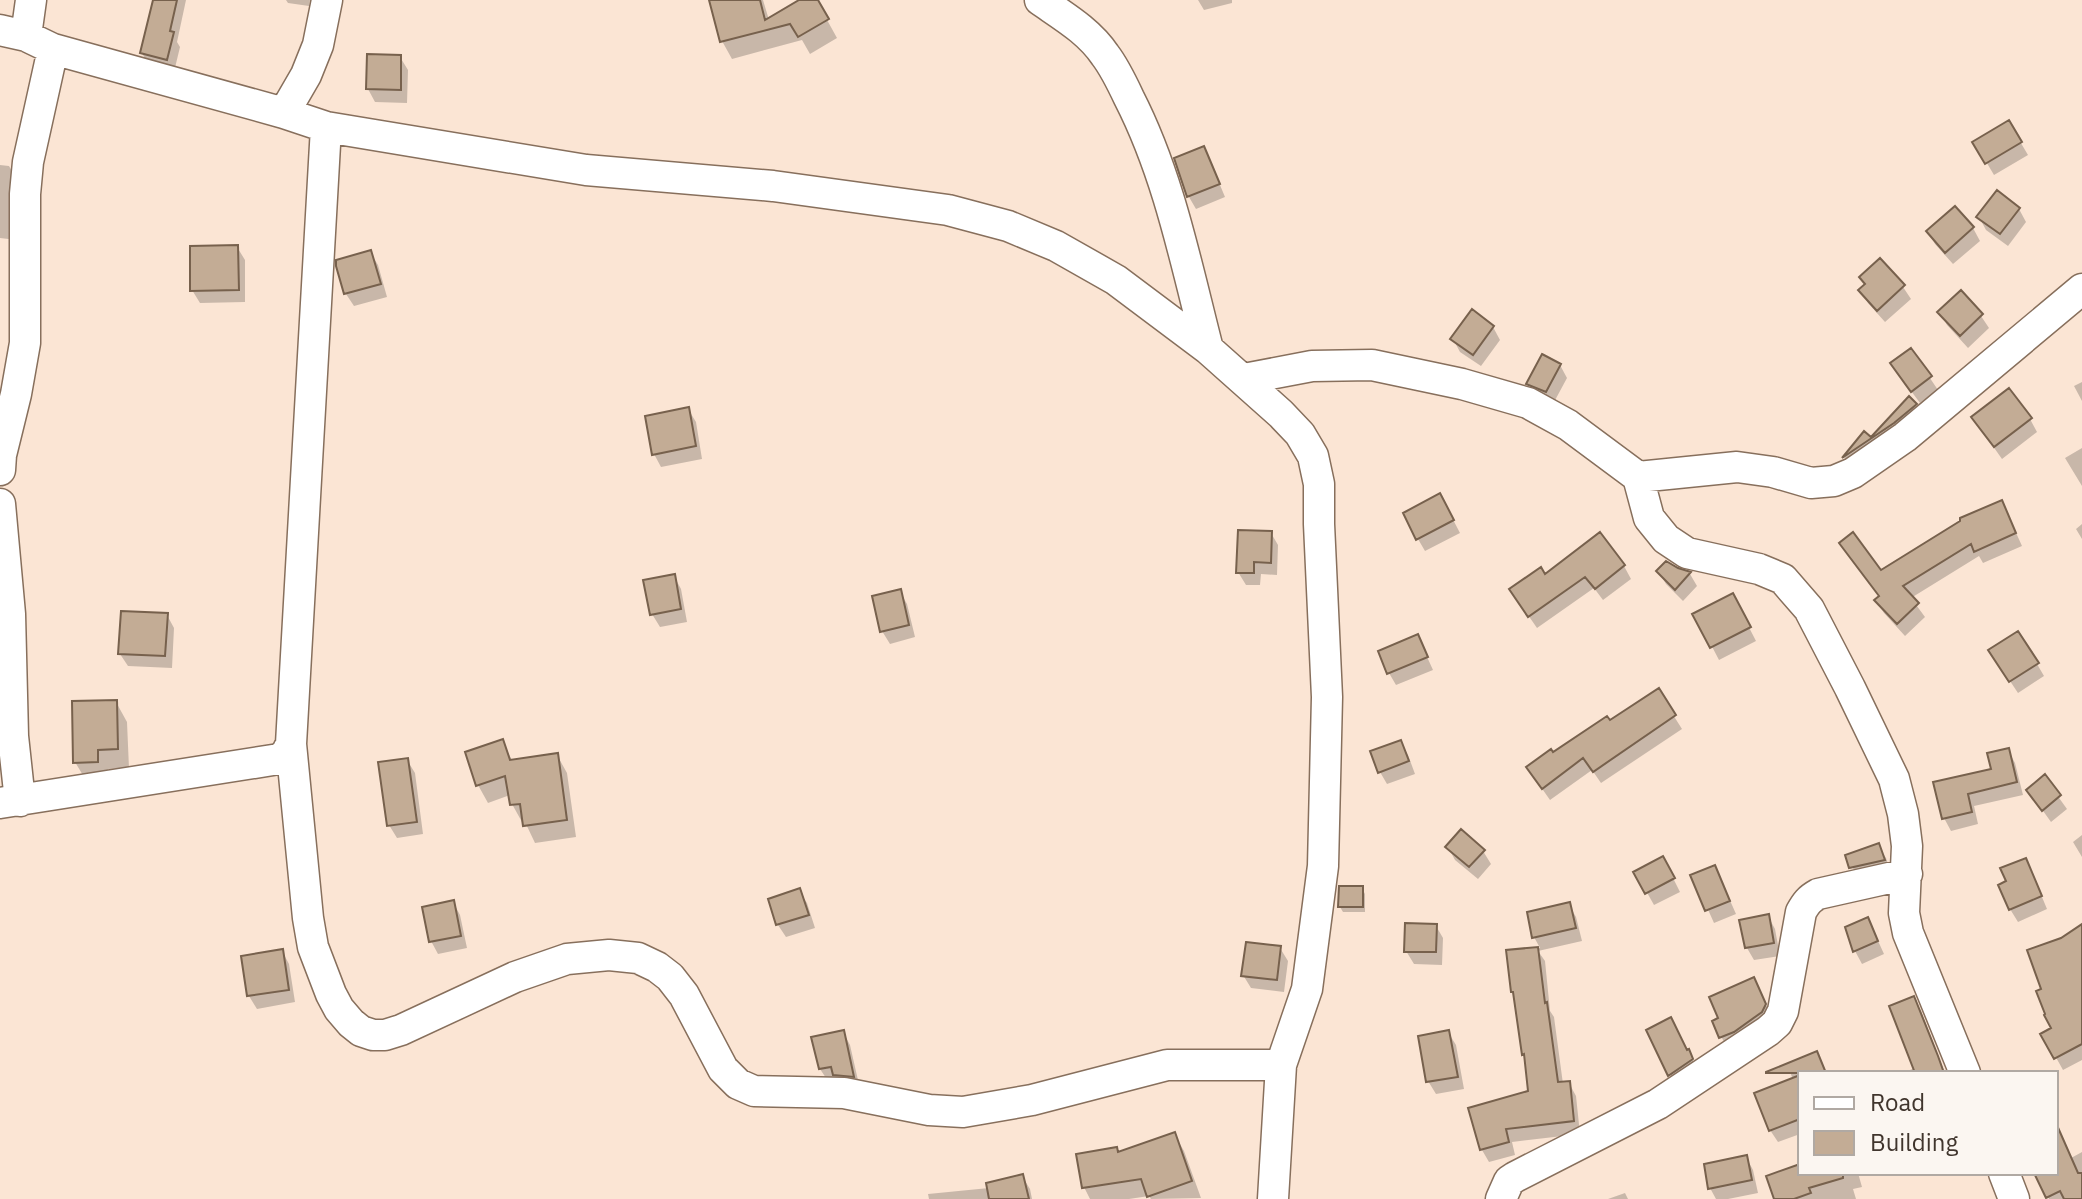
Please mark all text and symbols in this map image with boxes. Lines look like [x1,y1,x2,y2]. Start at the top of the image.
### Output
legend [1798,1071,2058,1175]
text: Road [1870,1086,1925,1118]
text: Building [1870,1126,1958,1158]

